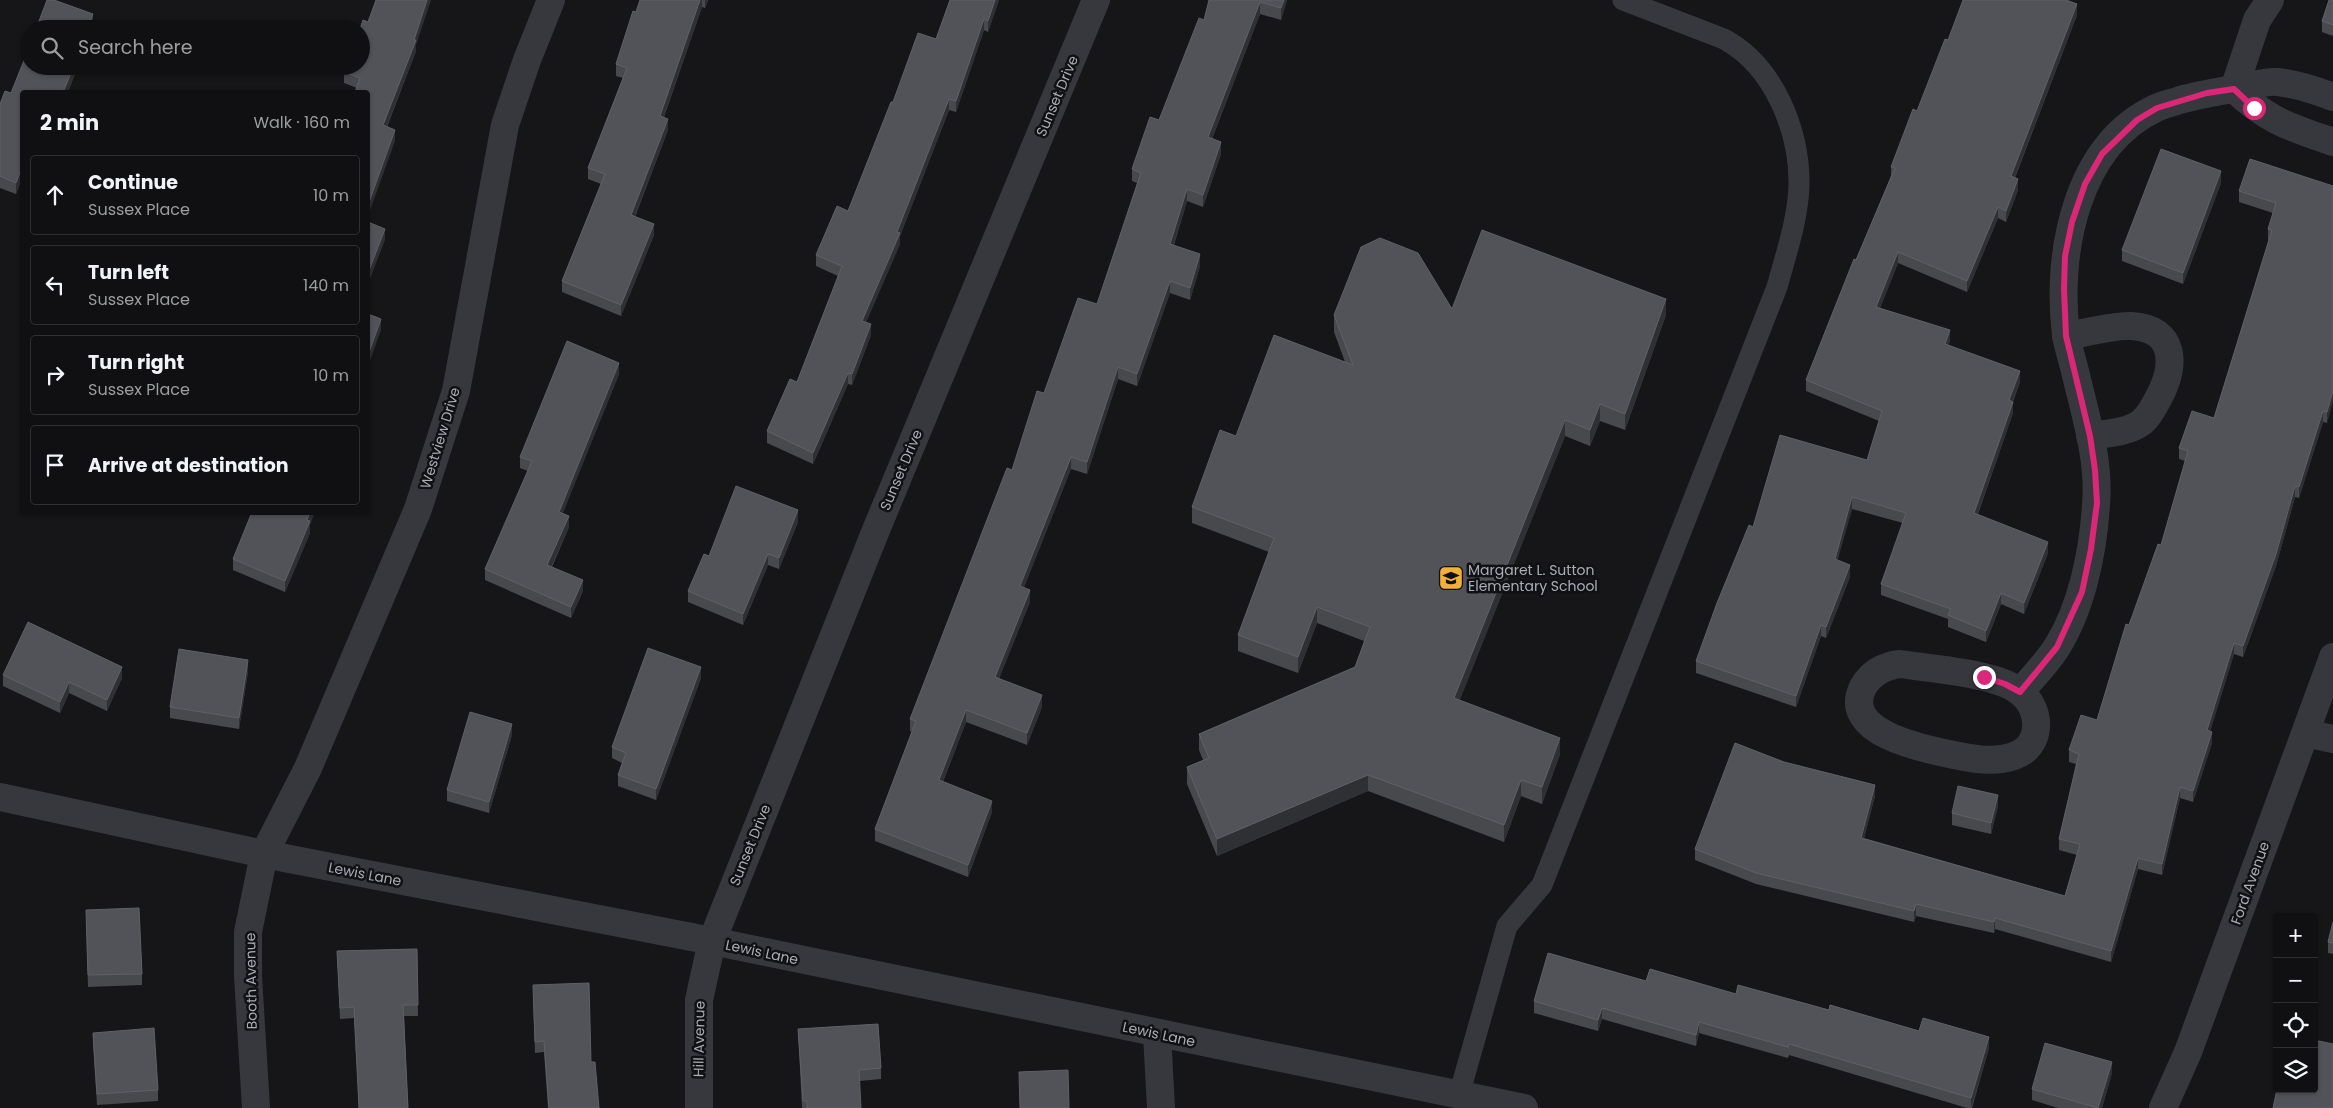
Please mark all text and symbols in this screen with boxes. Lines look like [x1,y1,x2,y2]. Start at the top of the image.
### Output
search box [20,20,370,75]
icon: search [38,34,66,62]
text: Search here [78,34,192,61]
street label: Sunset Drive [1031,52,1083,140]
route start [2243,97,2266,120]
text: 2 min [40,108,99,137]
text: Walk · 160 m [253,111,350,134]
text: Continue [88,169,178,196]
icon: ahead [41,181,69,209]
text: 10 m [313,184,349,207]
text: Sussex Place [88,198,190,221]
text: Turn left [88,259,169,286]
icon: left [41,271,69,299]
text: 140 m [303,274,349,297]
text: Sussex Place [88,288,190,311]
text: Turn right [88,349,184,376]
icon: right [41,361,69,389]
text: 10 m [313,364,349,387]
text: Sussex Place [88,378,190,401]
street label: Westview Drive [415,385,465,491]
street label: Sunset Drive [875,426,927,514]
icon: arrive [41,451,69,479]
text: Arrive at destination [88,452,289,479]
place label: Margaret L. Sutton Elementary School [1468,560,1598,596]
school or university icon: Margaret L. Sutton Elementary School [1438,565,1464,591]
route end [1973,666,1996,689]
street label: Sunset Drive [725,801,776,889]
street label: Ford Avenue [2226,838,2274,927]
street label: Lewis Lane [327,857,403,891]
map controls [2273,913,2318,1093]
button: + [2273,913,2318,958]
street label: Booth Avenue [240,932,262,1030]
street label: Lewis Lane [724,935,801,970]
button: − [2273,958,2318,1003]
street label: Hill Avenue [688,1000,710,1077]
button: locate [2273,1003,2318,1048]
street label: Lewis Lane [1121,1017,1198,1052]
button: layers [2273,1048,2318,1093]

